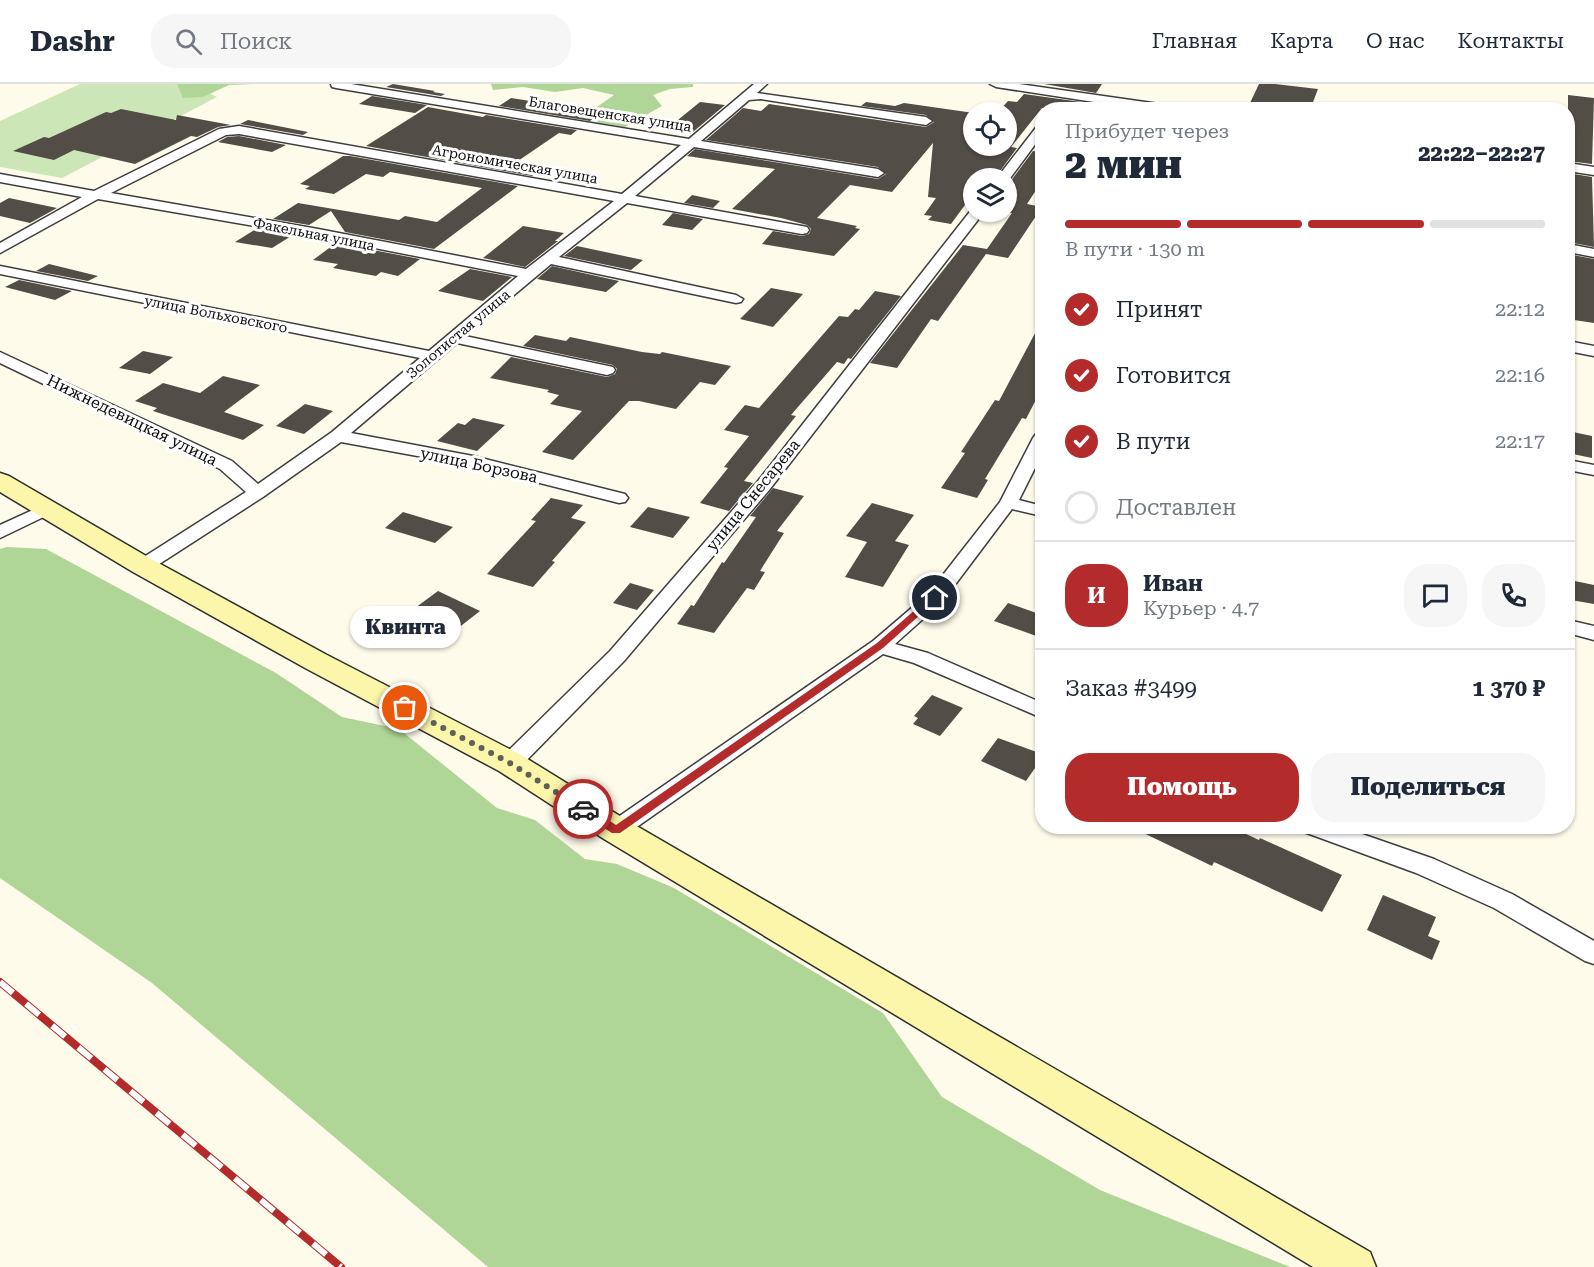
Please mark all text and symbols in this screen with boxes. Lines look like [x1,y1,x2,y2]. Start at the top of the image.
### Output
search box [151,14,571,68]
text: Dashr [30,25,115,58]
icon: search [172,25,205,58]
text: Поиск [220,29,292,54]
text: Главная [1152,29,1237,53]
text: Карта [1270,29,1333,53]
text: О нас [1366,29,1425,53]
text: Контакты [1458,29,1564,53]
street label: Благовещенская улица [528,93,693,135]
map controls [963,102,1017,222]
button: locate [963,102,1017,156]
text: Прибудет через [1065,119,1229,143]
text: 22:22–22:27 [1418,141,1545,166]
street label: Агрономическая улица [431,142,599,187]
text: 2 мин [1065,142,1182,188]
button: layers [963,168,1017,222]
street label: Факельная улица [252,214,376,254]
text: В пути · 130 m [1065,237,1205,261]
street label: Золотистая улица [403,286,513,382]
street label: улица Вольховского [143,292,289,336]
icon: check [1065,293,1098,326]
text: Принят [1116,297,1203,322]
text: 22:12 [1495,297,1545,321]
icon: check [1065,359,1098,392]
text: Готовится [1116,363,1231,388]
text: 22:16 [1495,363,1545,387]
street label: Нижнедевицкая улица [44,370,221,470]
icon: check [1065,425,1098,458]
text: В пути [1116,429,1191,454]
text: 22:17 [1495,429,1545,453]
street label: улица Снесарева [702,435,804,555]
street label: улица Борзова [419,443,540,487]
text: Доставлен [1116,495,1236,520]
button: chat [1404,564,1467,627]
button: phone [1482,564,1545,627]
text: Иван [1143,571,1203,596]
pin [909,572,960,623]
icon: home [918,581,951,614]
text: И [1087,583,1106,608]
text: Курьер · 4.7 [1143,596,1259,620]
callout: Квинта [350,606,460,648]
text: Квинта [365,615,446,639]
text: Заказ #3499 [1065,676,1197,701]
text: 1 370 ₽ [1472,676,1545,701]
pin [379,682,430,733]
icon: bag [388,691,421,724]
button: Помощь [1065,753,1299,822]
button: Поделиться [1311,753,1545,822]
courier [553,779,613,839]
icon: car [567,793,600,826]

